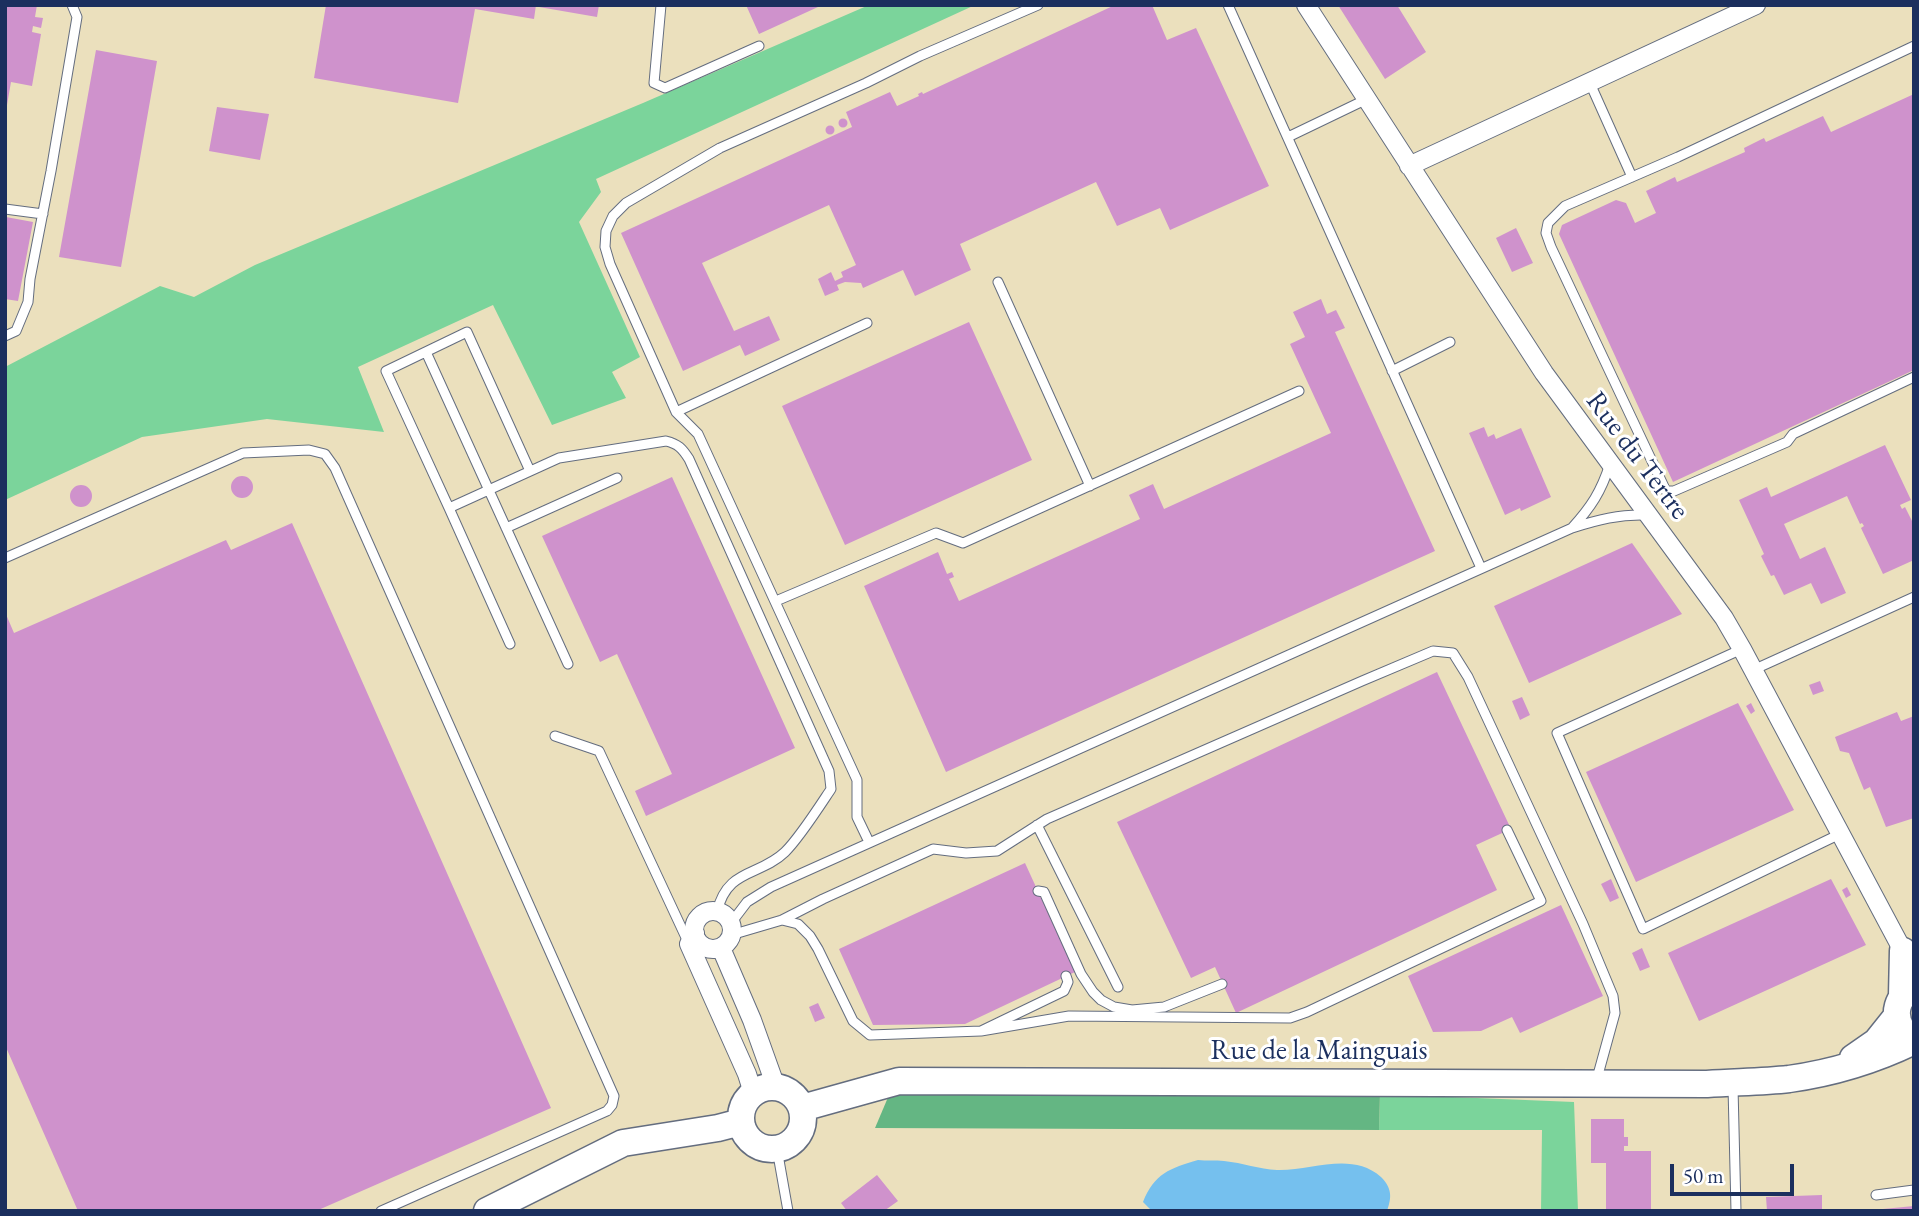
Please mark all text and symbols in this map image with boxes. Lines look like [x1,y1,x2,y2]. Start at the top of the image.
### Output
street label: Rue du Tertre [1578,386,1696,526]
street label: Rue de la Mainguais [1211,1034,1427,1068]
scale bar [1674,1150,1798,1194]
text: 50 m [1683,1162,1724,1189]

